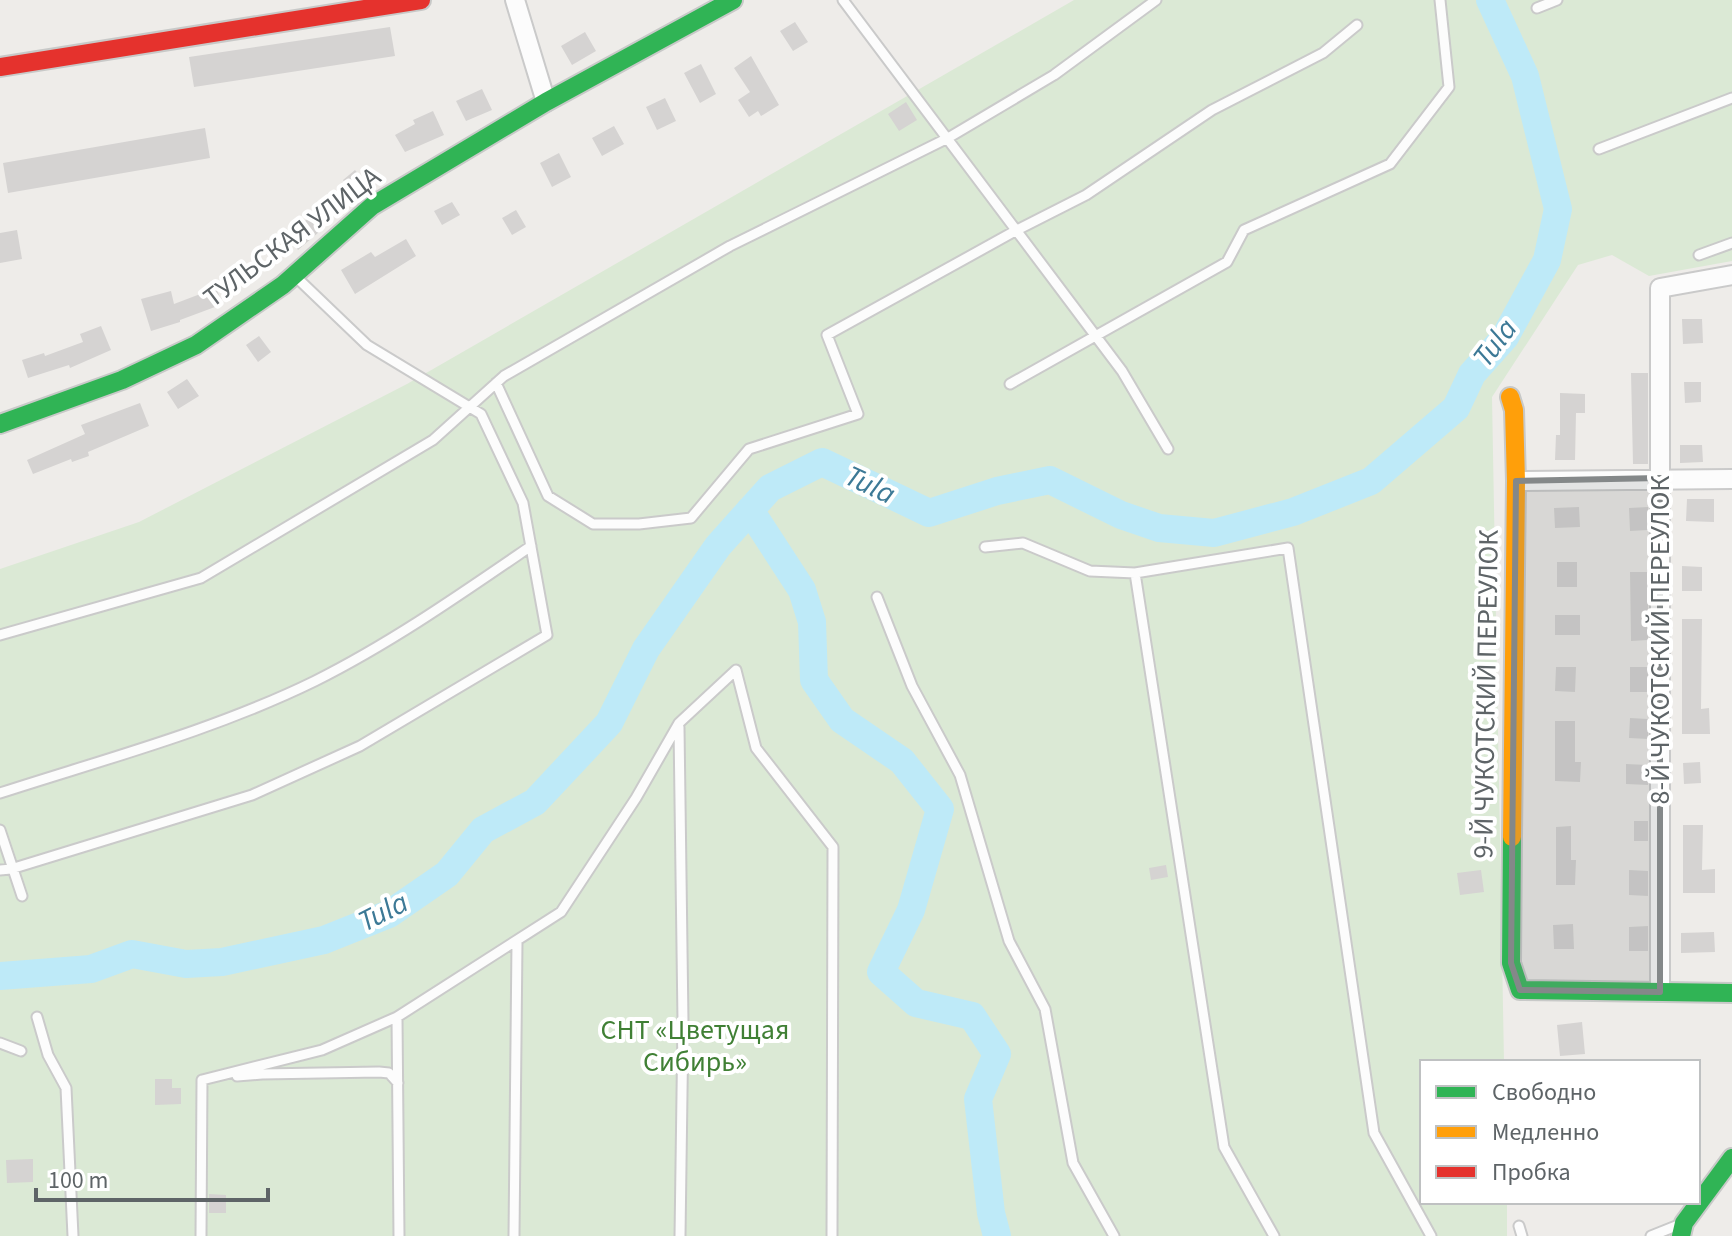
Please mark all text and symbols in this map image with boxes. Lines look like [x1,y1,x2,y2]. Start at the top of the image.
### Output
street label: ТУЛЬСКАЯ УЛИЦА [195,157,390,317]
water label: Tula [1462,310,1528,376]
water label: Tula [838,455,902,515]
street label: 8-Й ЧУКОТСКИЙ ПЕРЕУЛОК [1640,475,1680,805]
street label: 9-Й ЧУКОТСКИЙ ПЕРЕУЛОК [1463,528,1509,859]
water label: Tula [350,881,416,943]
park label: СНТ «Цветущая Сибирь» [601,1010,789,1082]
legend [1420,1060,1700,1204]
text: Свободно [1492,1075,1596,1110]
text: Медленно [1492,1115,1599,1150]
scale bar [36,1152,268,1202]
text: Пробка [1492,1155,1571,1190]
text: 100 m [48,1163,108,1198]

